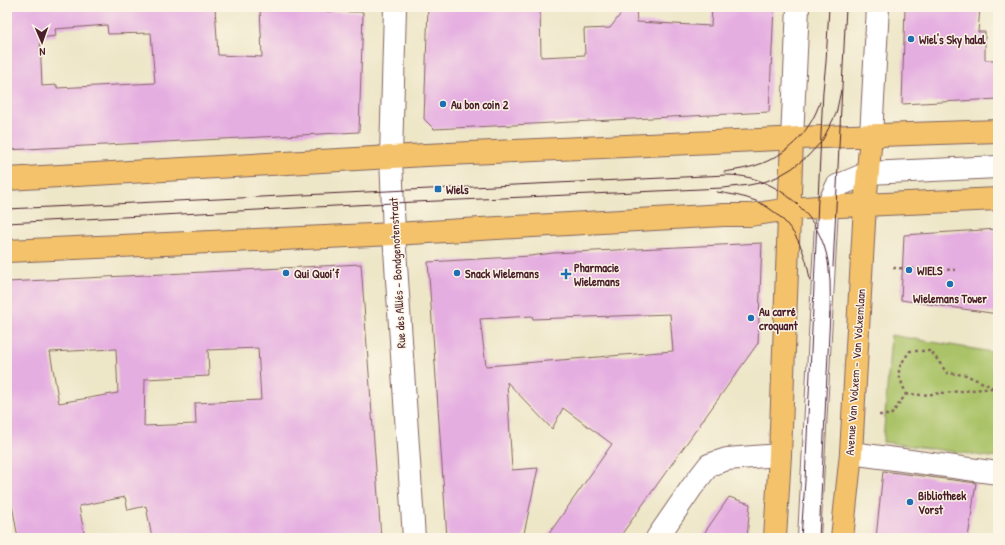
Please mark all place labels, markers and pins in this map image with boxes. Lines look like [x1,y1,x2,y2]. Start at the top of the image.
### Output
place label: Wiel's Sky halal [919,31,986,49]
marker: Wiel's Sky halal [906,34,916,44]
place label: Au bon coin 2 [451,96,509,113]
marker: Au bon coin 2 [438,99,448,109]
place label: Wiels [446,181,469,198]
marker: Wiels [433,184,443,194]
place label: Pharmacie Wielemans [574,259,620,290]
place label: WIELS [917,262,943,279]
place label: Qui Quoi’f [294,265,340,282]
place label: Snack Wielemans [465,265,539,282]
marker: WIELS [904,265,914,275]
marker: Qui Quoi’f [281,268,291,278]
marker: Snack Wielemans [452,268,462,278]
marker: Pharmacie Wielemans [561,269,571,279]
marker: Wielemans Tower [945,279,955,289]
place label: Wielemans Tower [913,290,987,307]
place label: Au carré croquant [759,303,799,335]
marker: Au carré croquant [746,313,756,323]
place label: Bibliotheek Vorst [918,487,966,518]
marker: Bibliotheek Vorst [905,497,915,507]

